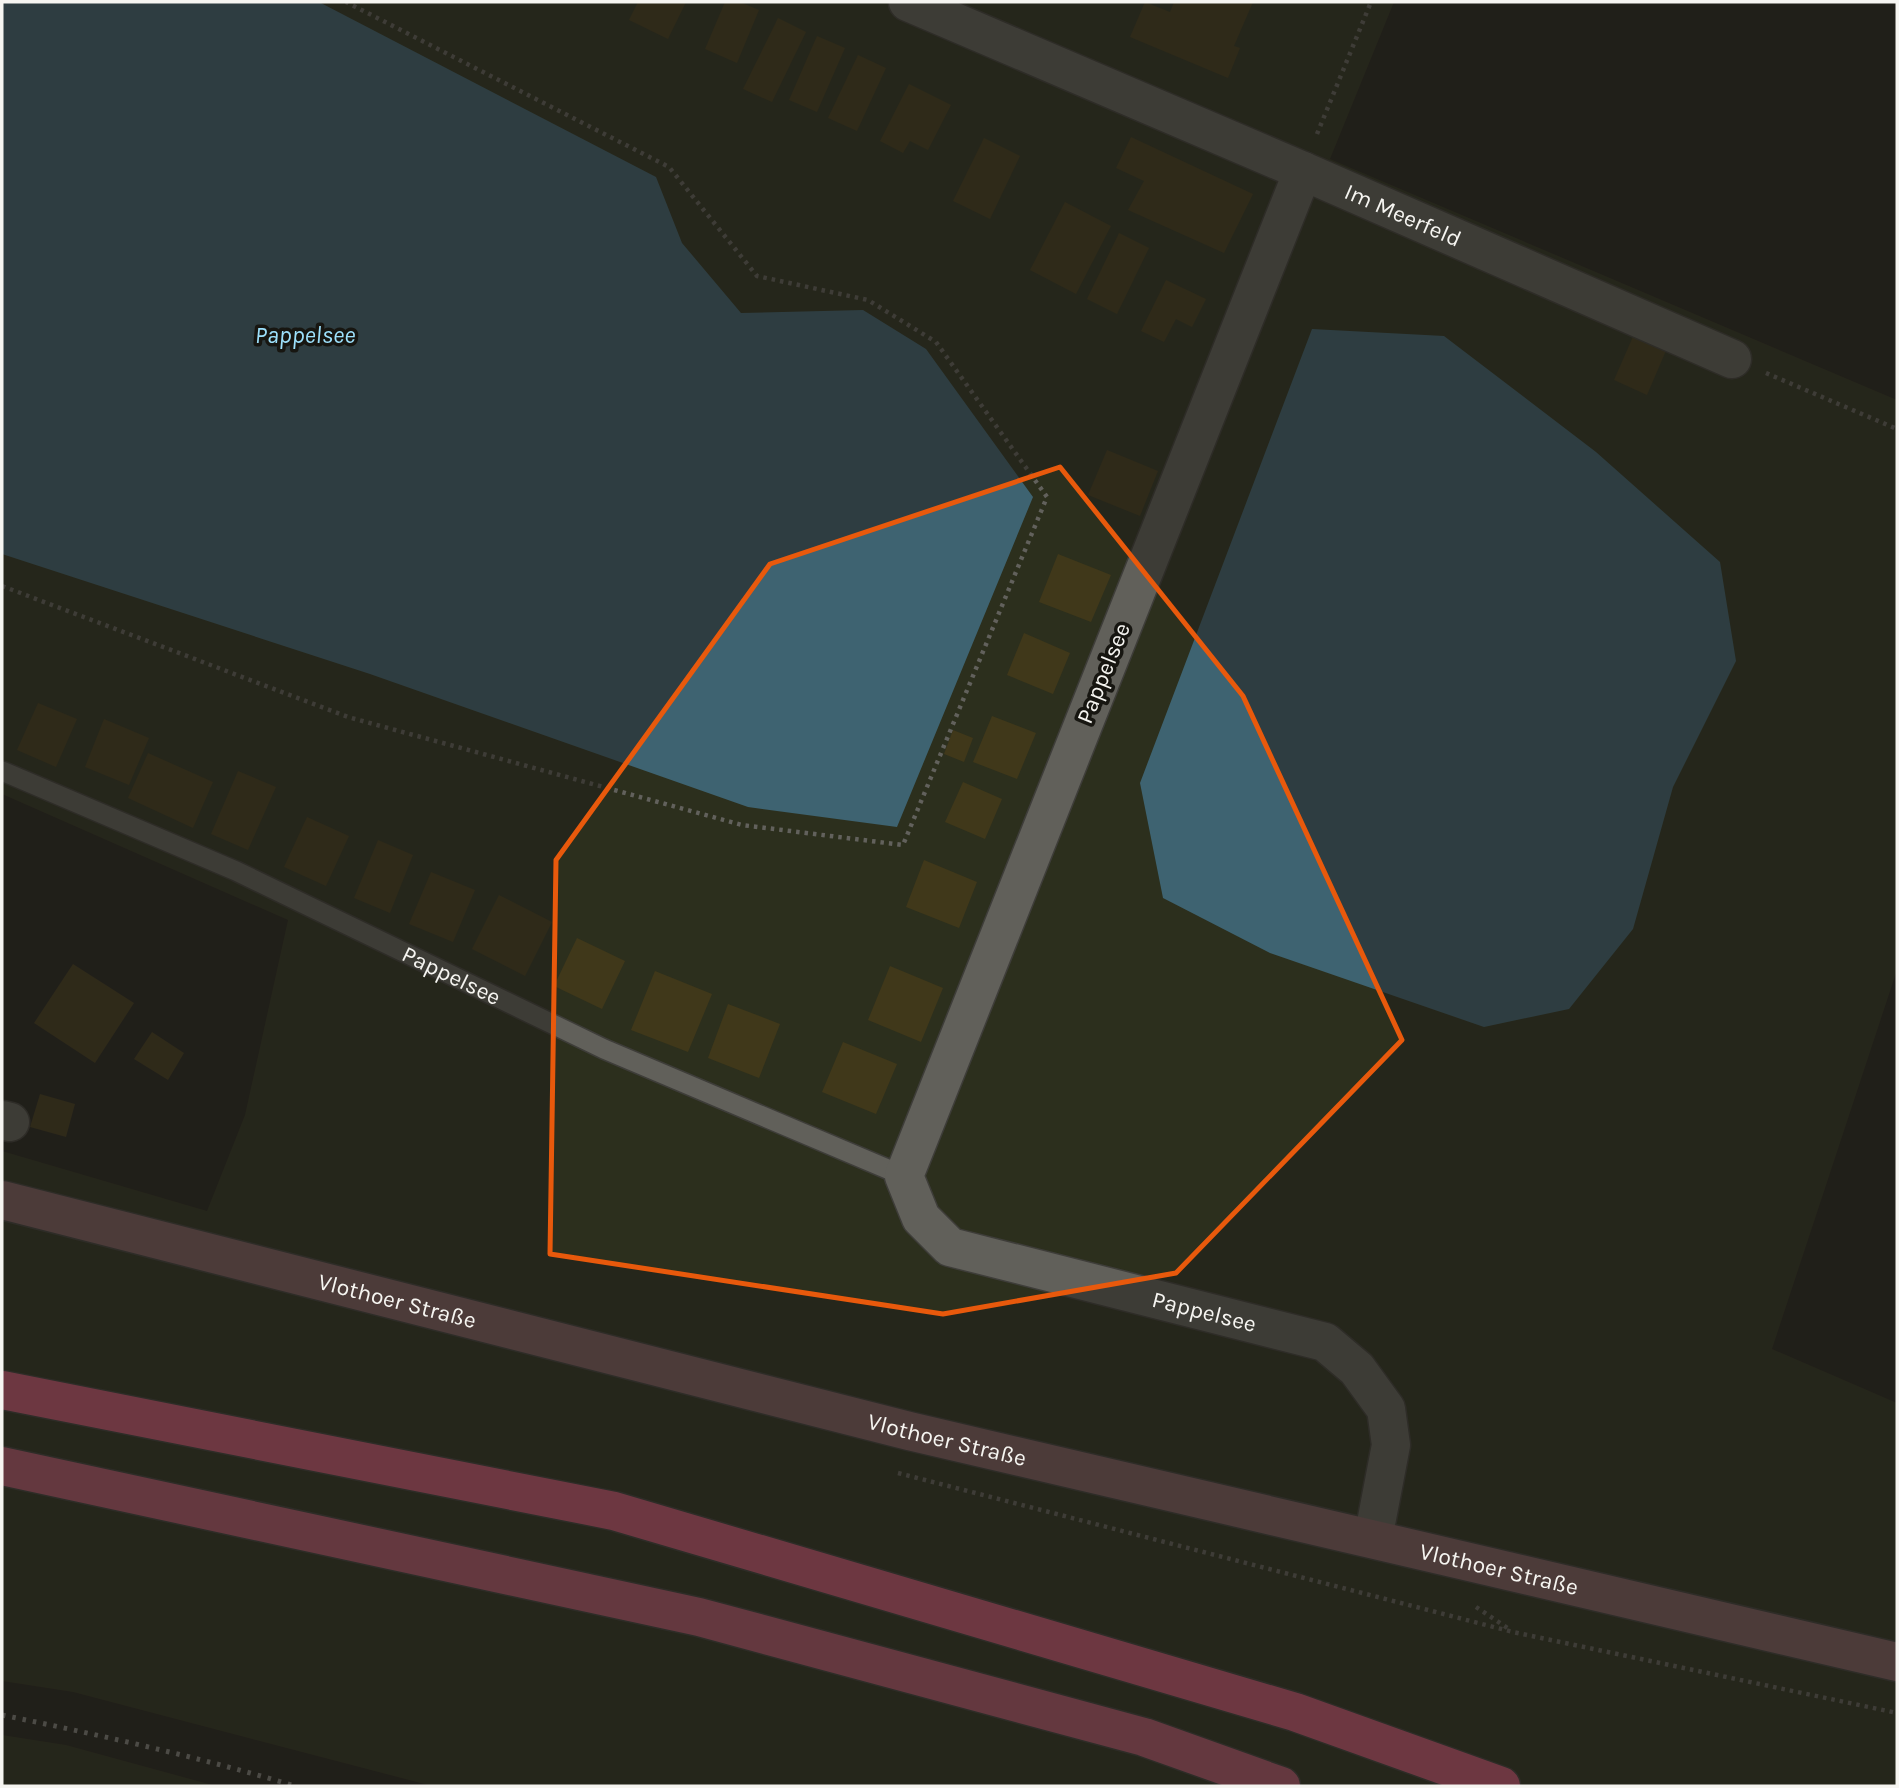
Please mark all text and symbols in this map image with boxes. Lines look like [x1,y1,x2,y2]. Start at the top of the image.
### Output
street label: Im Meerfeld [1340,178,1465,253]
water label: Pappelsee [255,321,355,349]
street label: Pappelsee [1071,619,1136,728]
street label: Pappelsee [398,940,505,1011]
street label: Vlothoer Straße [315,1268,479,1334]
street label: Pappelsee [1149,1286,1259,1338]
street label: Vlothoer Straße [865,1408,1029,1472]
street label: Vlothoer Straße [1417,1538,1581,1601]

